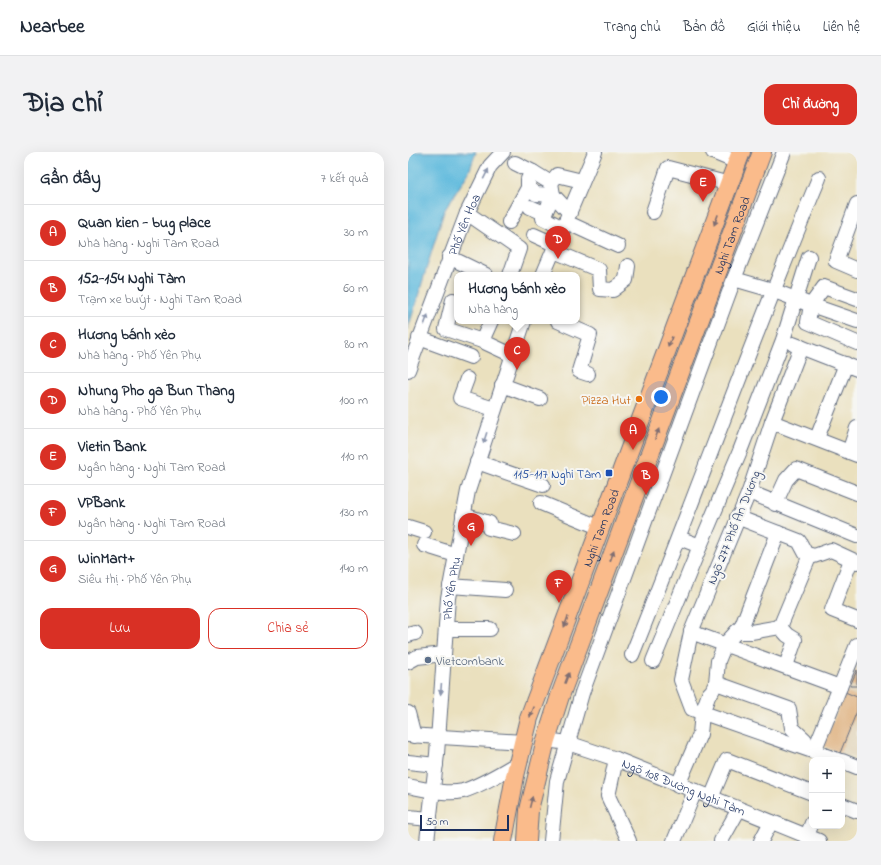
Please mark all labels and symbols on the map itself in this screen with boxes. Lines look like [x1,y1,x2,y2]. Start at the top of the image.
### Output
one-way arrow [483,169,489,180]
pin: E [690,169,716,202]
street label: Phố Yên Hoa [444,191,486,258]
street label: Nghi Tam Road [709,193,756,277]
one-way arrow [712,215,718,227]
pin: D [545,226,571,259]
one-way arrow [423,314,429,326]
pin: C [504,337,530,370]
one-way arrow [667,337,673,349]
your location [651,387,671,407]
place label: Pizza Hut [581,391,632,410]
marker: Pizza Hut [634,394,644,404]
pin: A [620,417,646,450]
one-way arrow [654,427,660,439]
one-way arrow [482,432,488,444]
pin: B [633,462,659,495]
place label: 115-117 Nghi Tàm [514,465,601,485]
street label: Ngõ 277 Phố An Dương [703,467,767,588]
marker: 115-117 Nghi Tàm [604,468,614,478]
street label: Nghi Tam Road [578,486,625,570]
pin: G [458,513,484,546]
one-way arrow [609,549,615,561]
street label: Phố Yên Phụ [438,555,467,621]
pin: F [546,570,572,603]
one-way arrow [563,616,569,628]
place label: Vietcombank [435,652,504,671]
marker: Vietcombank [423,655,433,665]
one-way arrow [564,672,570,683]
one-way arrow [438,683,445,695]
one-way arrow [528,706,534,718]
street label: Ngõ 108 Đường Nghi Tàm [619,754,748,821]
one-way arrow [528,796,534,808]
scale bar [420,813,509,832]

